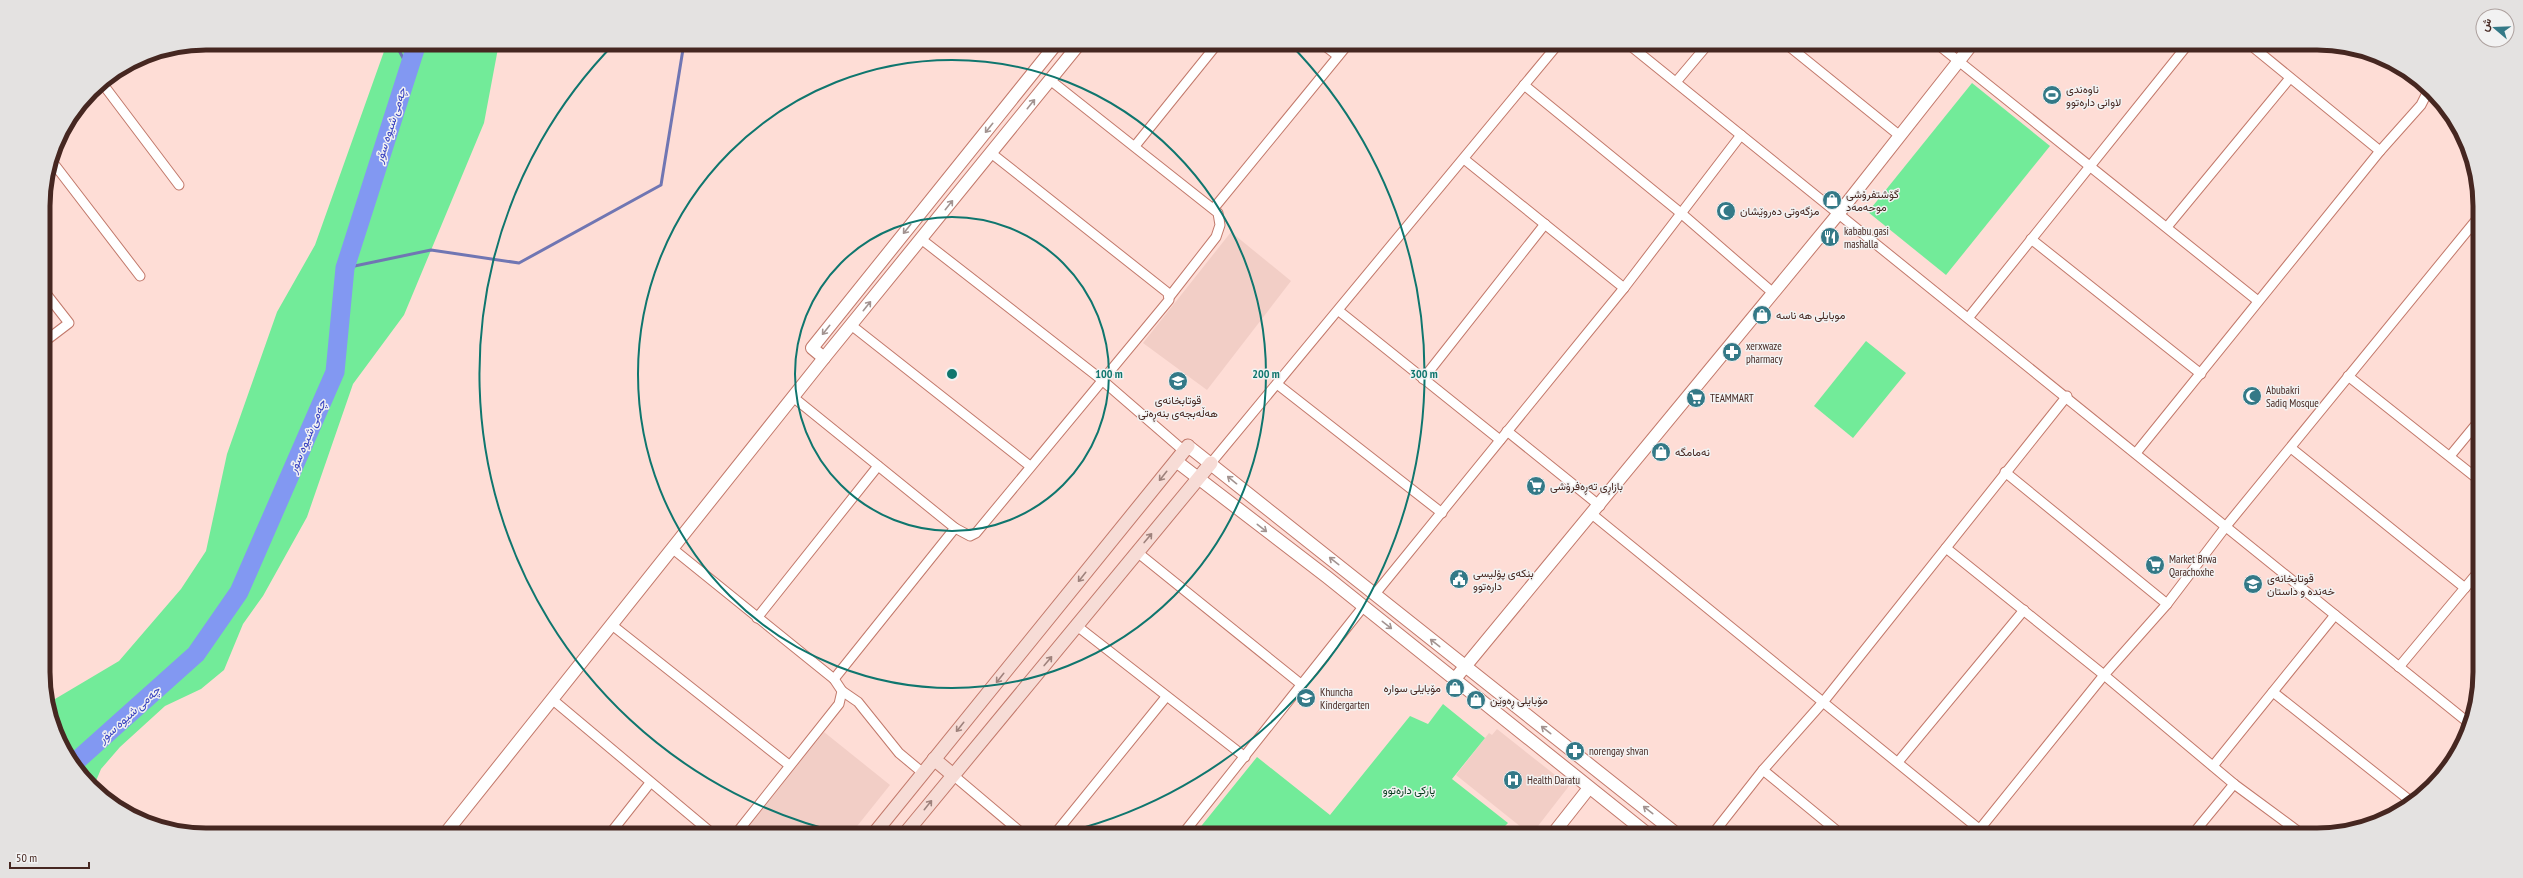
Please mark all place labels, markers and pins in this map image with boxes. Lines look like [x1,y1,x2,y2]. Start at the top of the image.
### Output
place label: ناوەندی لاوانی دارەتوو [2066,82,2121,109]
sports icon: ناوەندی لاوانی دارەتوو [2041,84,2063,106]
place label: گۆشتفرۆشی موحەمەد [1846,187,1899,214]
shop icon: گۆشتفرۆشی موحەمەد [1821,189,1843,211]
mosque icon: مزگەوتی دەروێشان [1715,200,1737,222]
place label: مزگەوتی دەروێشان [1740,204,1819,218]
place label: kababu gasi mashalla [1844,224,1889,251]
restaurant icon: kababu gasi mashalla [1819,226,1841,248]
shop icon: موبایلی هه ناسه [1751,304,1773,326]
place label: موبایلی هه ناسه [1776,308,1845,322]
place label: xerxwaze pharmacy [1746,339,1783,366]
pharmacy icon: xerxwaze pharmacy [1721,341,1743,363]
centre of rings [945,367,959,381]
school or university icon: قوتابخانەی هەڵەبجەی بنەڕەتی [1167,370,1189,392]
place label: Abubakri Sadiq Mosque [2266,383,2319,410]
mosque icon: Abubakri Sadiq Mosque [2241,385,2263,407]
supermarket icon: TEAMMART [1685,387,1707,409]
place label: TEAMMART [1710,391,1754,405]
place label: قوتابخانەی هەڵەبجەی بنەڕەتی [1138,393,1218,422]
shop icon: نەمامگە [1650,441,1672,463]
place label: نەمامگە [1675,445,1710,459]
supermarket icon: بازاڕی تەڕەفرۆشی [1525,475,1547,497]
place label: بازاڕی تەڕەفرۆشی [1550,479,1623,495]
place label: Market Brwa Qarachoxhe [2169,552,2217,579]
supermarket icon: Market Brwa Qarachoxhe [2144,554,2166,576]
place label: بنکەی پۆلیسی دارەتوو [1473,566,1534,593]
public building icon: بنکەی پۆلیسی دارەتوو [1448,568,1470,590]
place label: قوتابخانەی خەندە و داستان [2267,571,2335,598]
school or university icon: قوتابخانەی خەندە و داستان [2242,573,2264,595]
shop icon: مۆبایلی سوارە [1444,677,1466,699]
place label: مۆبایلی سوارە [1384,681,1441,695]
place label: Khuncha Kindergarten [1320,685,1370,712]
school or university icon: Khuncha Kindergarten [1295,687,1317,709]
shop icon: مۆبایلی ڕەوێن [1465,689,1487,711]
place label: مۆبایلی ڕەوێن [1490,693,1548,709]
pharmacy icon: norengay shvan [1564,740,1586,762]
place label: norengay shvan [1589,744,1648,758]
hospital icon: Health Daratu [1502,769,1524,791]
place label: Health Daratu [1527,773,1580,787]

